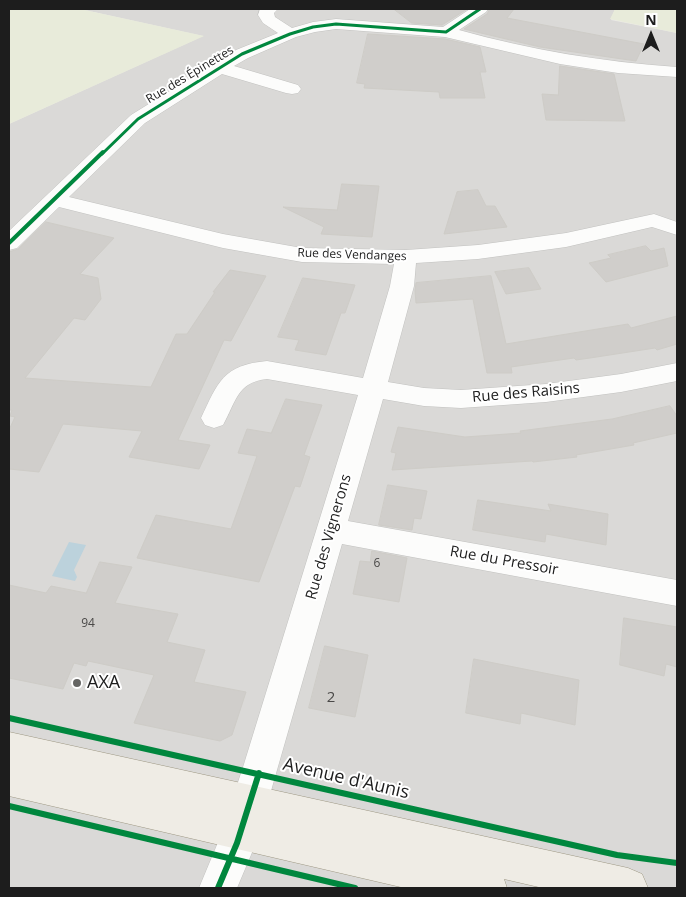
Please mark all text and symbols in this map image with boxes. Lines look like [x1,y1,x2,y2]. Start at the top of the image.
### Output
north arrow [626,10,676,60]
text: N [645,10,657,29]
street label: Rue des Épinettes [144,43,236,107]
street label: Rue des Vendanges [297,246,407,264]
street label: Rue des Raisins [471,379,581,407]
street label: Rue des Vignerons [303,472,355,602]
street label: Rue du Pressoir [448,543,560,579]
house number: 6 [374,557,380,571]
house number: 94 [81,617,95,631]
place label: AXA [87,672,120,694]
marker: AXA [71,677,83,689]
house number: 2 [327,689,335,707]
street label: Avenue d'Aunis [281,754,411,804]

